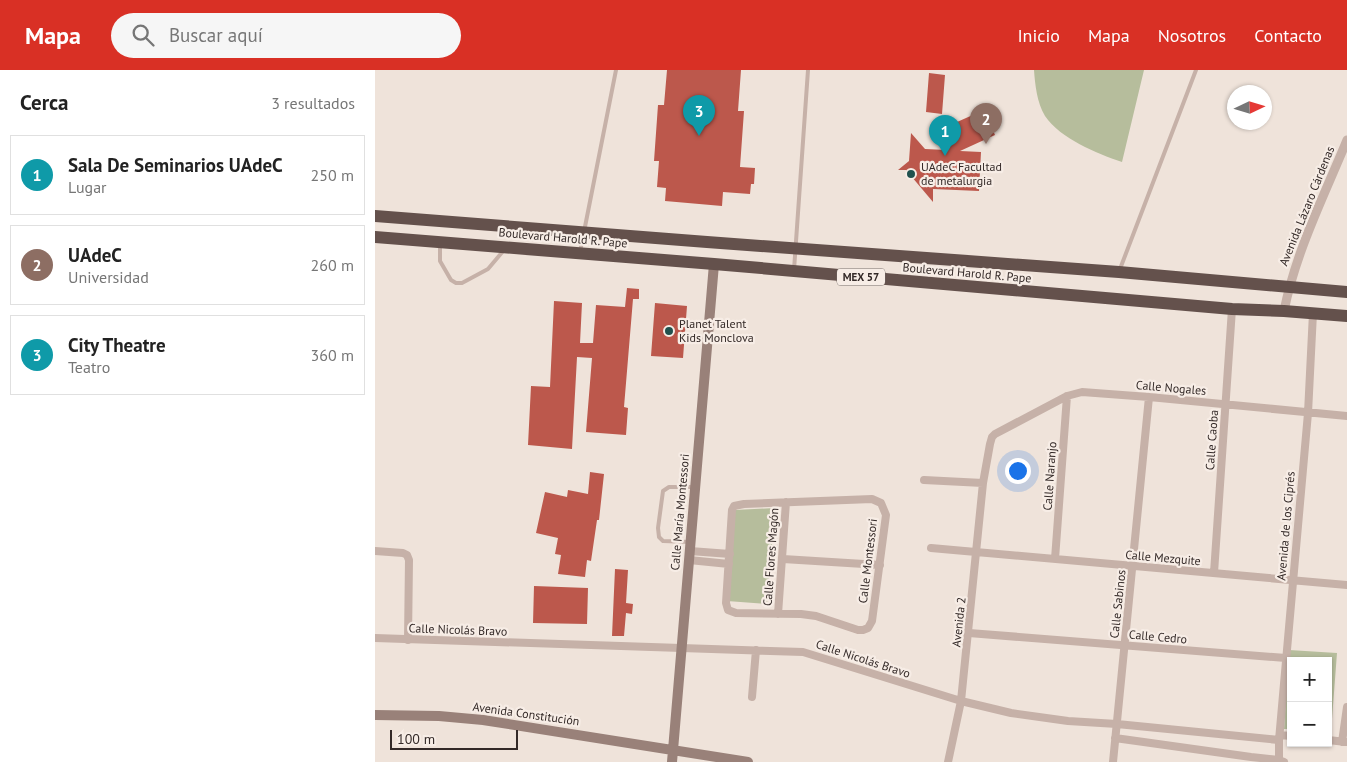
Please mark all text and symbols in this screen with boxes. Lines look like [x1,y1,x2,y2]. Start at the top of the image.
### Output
search box [111,13,461,58]
text: Mapa [25,20,81,51]
icon: search [129,21,157,49]
text: Buscar aquí [169,23,263,47]
text: Inicio [1017,24,1060,47]
text: Mapa [1088,24,1130,47]
text: Nosotros [1158,24,1226,47]
text: Contacto [1254,24,1322,47]
north arrow [1227,85,1272,130]
text: Cerca [20,89,69,116]
text: 3 resultados [271,93,355,113]
pin: 3 [683,95,715,136]
pin: 2 [970,103,1002,144]
pin: 1 [929,115,961,156]
street label: Avenida Lázaro Cárdenas [1276,144,1337,268]
text: Sala De Seminarios UAdeC [68,153,283,177]
place label: UAdeC Facultad de metalurgia [921,159,1002,188]
text: 1 [32,165,42,185]
text: 250 m [311,165,354,185]
marker: UAdeC Facultad de metalurgia [905,168,917,180]
text: Lugar [68,177,107,197]
street label: Boulevard Harold R. Pape [498,224,628,251]
text: UAdeC [68,243,122,267]
text: 2 [32,255,42,275]
text: 260 m [311,255,354,275]
street label: Boulevard Harold R. Pape [902,259,1032,286]
text: Universidad [68,267,149,287]
road number: MEX 57 [837,268,885,286]
place label: Planet Talent Kids Monclova [679,316,754,345]
marker: Planet Talent Kids Monclova [663,325,675,337]
text: City Theatre [68,333,166,357]
text: 3 [32,345,42,365]
text: 360 m [311,345,354,365]
text: Teatro [68,357,110,377]
street label: Calle Nogales [1135,377,1207,398]
street label: Calle Caoba [1202,409,1221,471]
street label: Calle Naranjo [1040,441,1059,511]
street label: Calle María Montessori [667,453,692,571]
your location [1005,458,1031,484]
street label: Avenida de los Ciprés [1273,471,1298,581]
street label: Calle Flores Magón [760,507,781,607]
street label: Calle Montessori [855,518,880,604]
street label: Calle Mezquite [1125,547,1201,568]
street label: Calle Sabinos [1106,569,1129,639]
street label: Avenida 2 [948,596,969,648]
street label: Calle Nicolás Bravo [408,620,508,639]
street label: Calle Cedro [1128,626,1188,647]
street label: Calle Nicolás Bravo [814,636,912,681]
map controls [1287,657,1332,747]
button: + [1287,657,1332,702]
street label: Avenida Constitución [472,699,580,728]
button: − [1287,702,1332,747]
scale bar [390,727,517,750]
text: 100 m [397,730,435,748]

